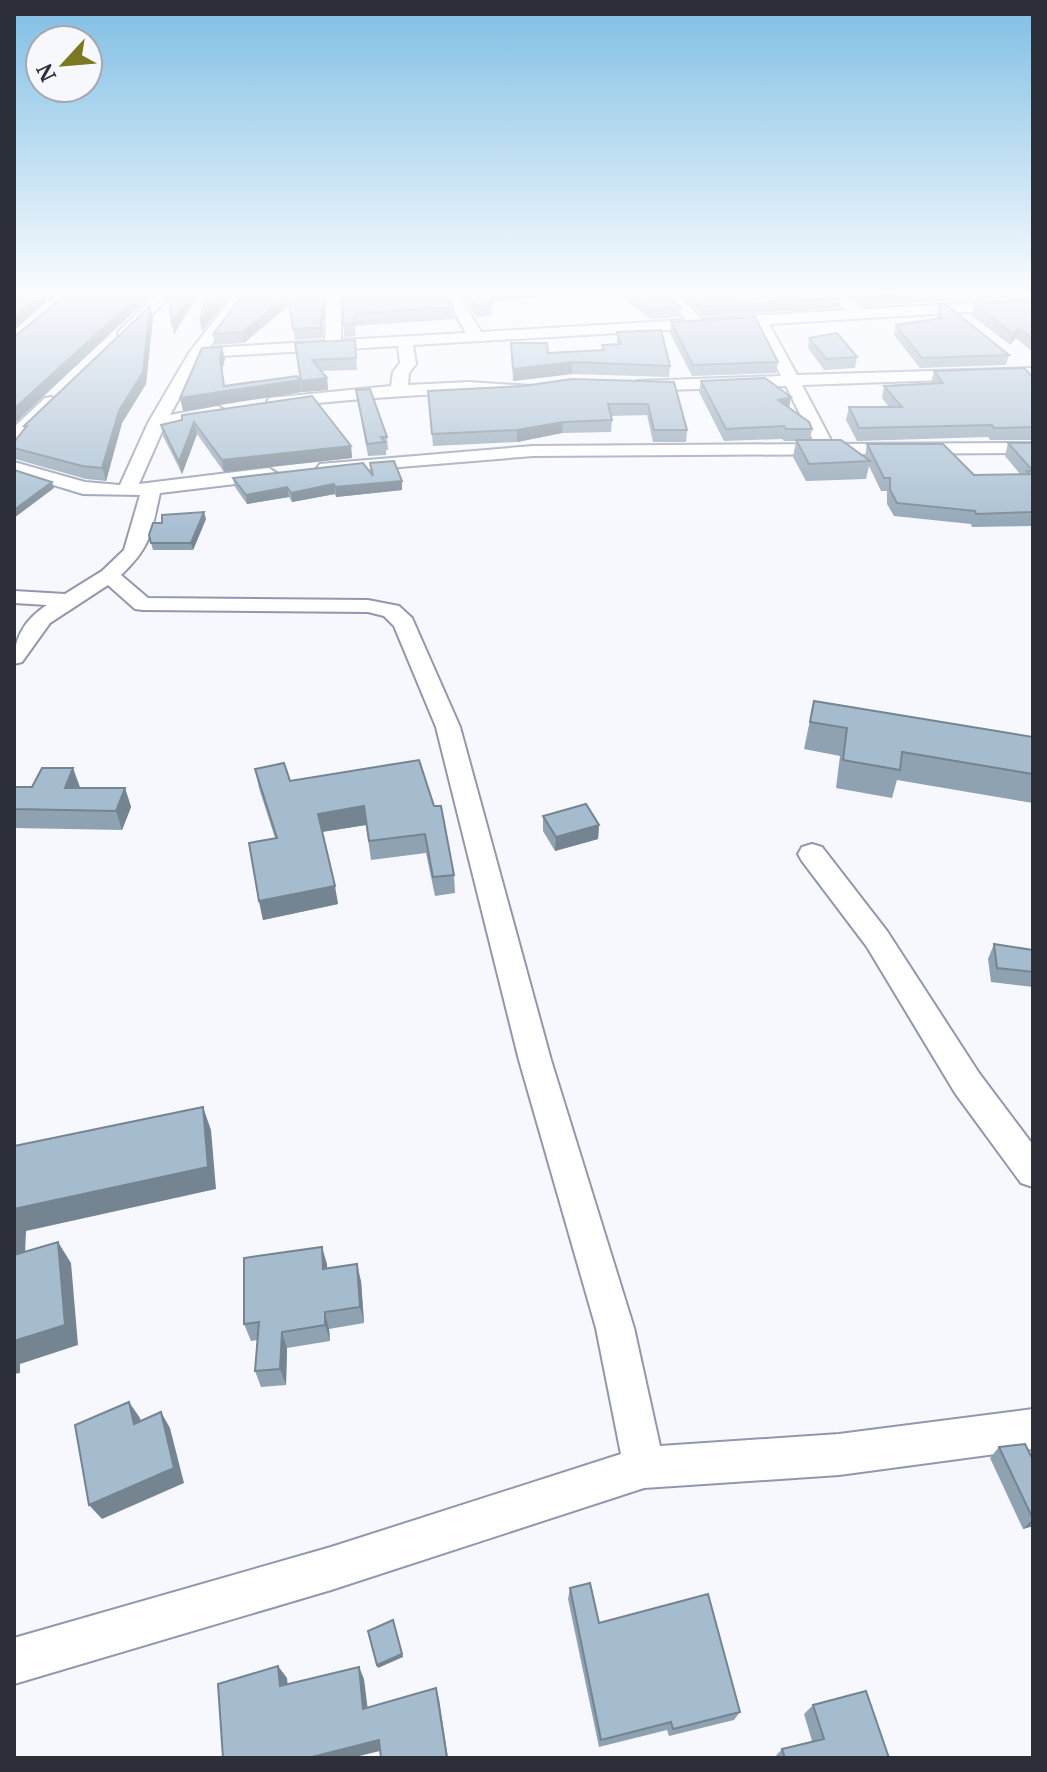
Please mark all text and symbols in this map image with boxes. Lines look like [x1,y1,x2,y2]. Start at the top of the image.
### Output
north arrow [24,24,104,104]
text: N [29,59,62,87]

